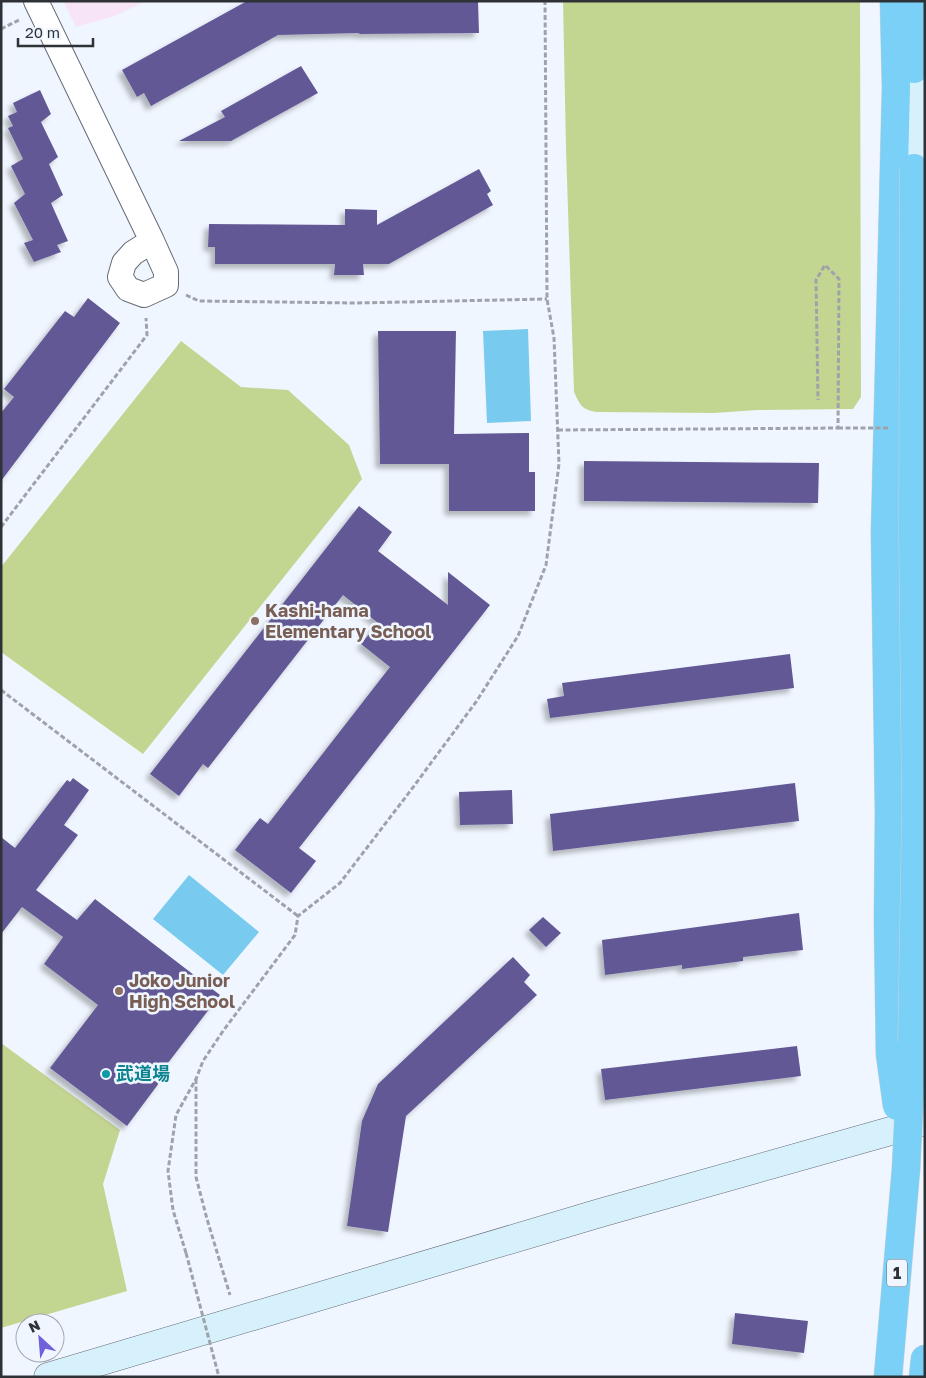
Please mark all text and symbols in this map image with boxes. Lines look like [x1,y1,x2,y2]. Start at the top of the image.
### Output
scale bar [18,15,92,47]
text: 20 m [25,23,60,41]
place label: Kashi-hama Elementary School [265,599,431,642]
marker: Kashi-hama Elementary School [249,615,261,627]
place label: Joko Junior High School [129,969,235,1012]
marker: Joko Junior High School [113,985,125,997]
place label: 武道場 [116,1062,170,1084]
marker: 武道場 [100,1068,112,1080]
road number: 1 [887,1260,907,1286]
north arrow [15,1313,65,1363]
text: N [26,1316,43,1336]

